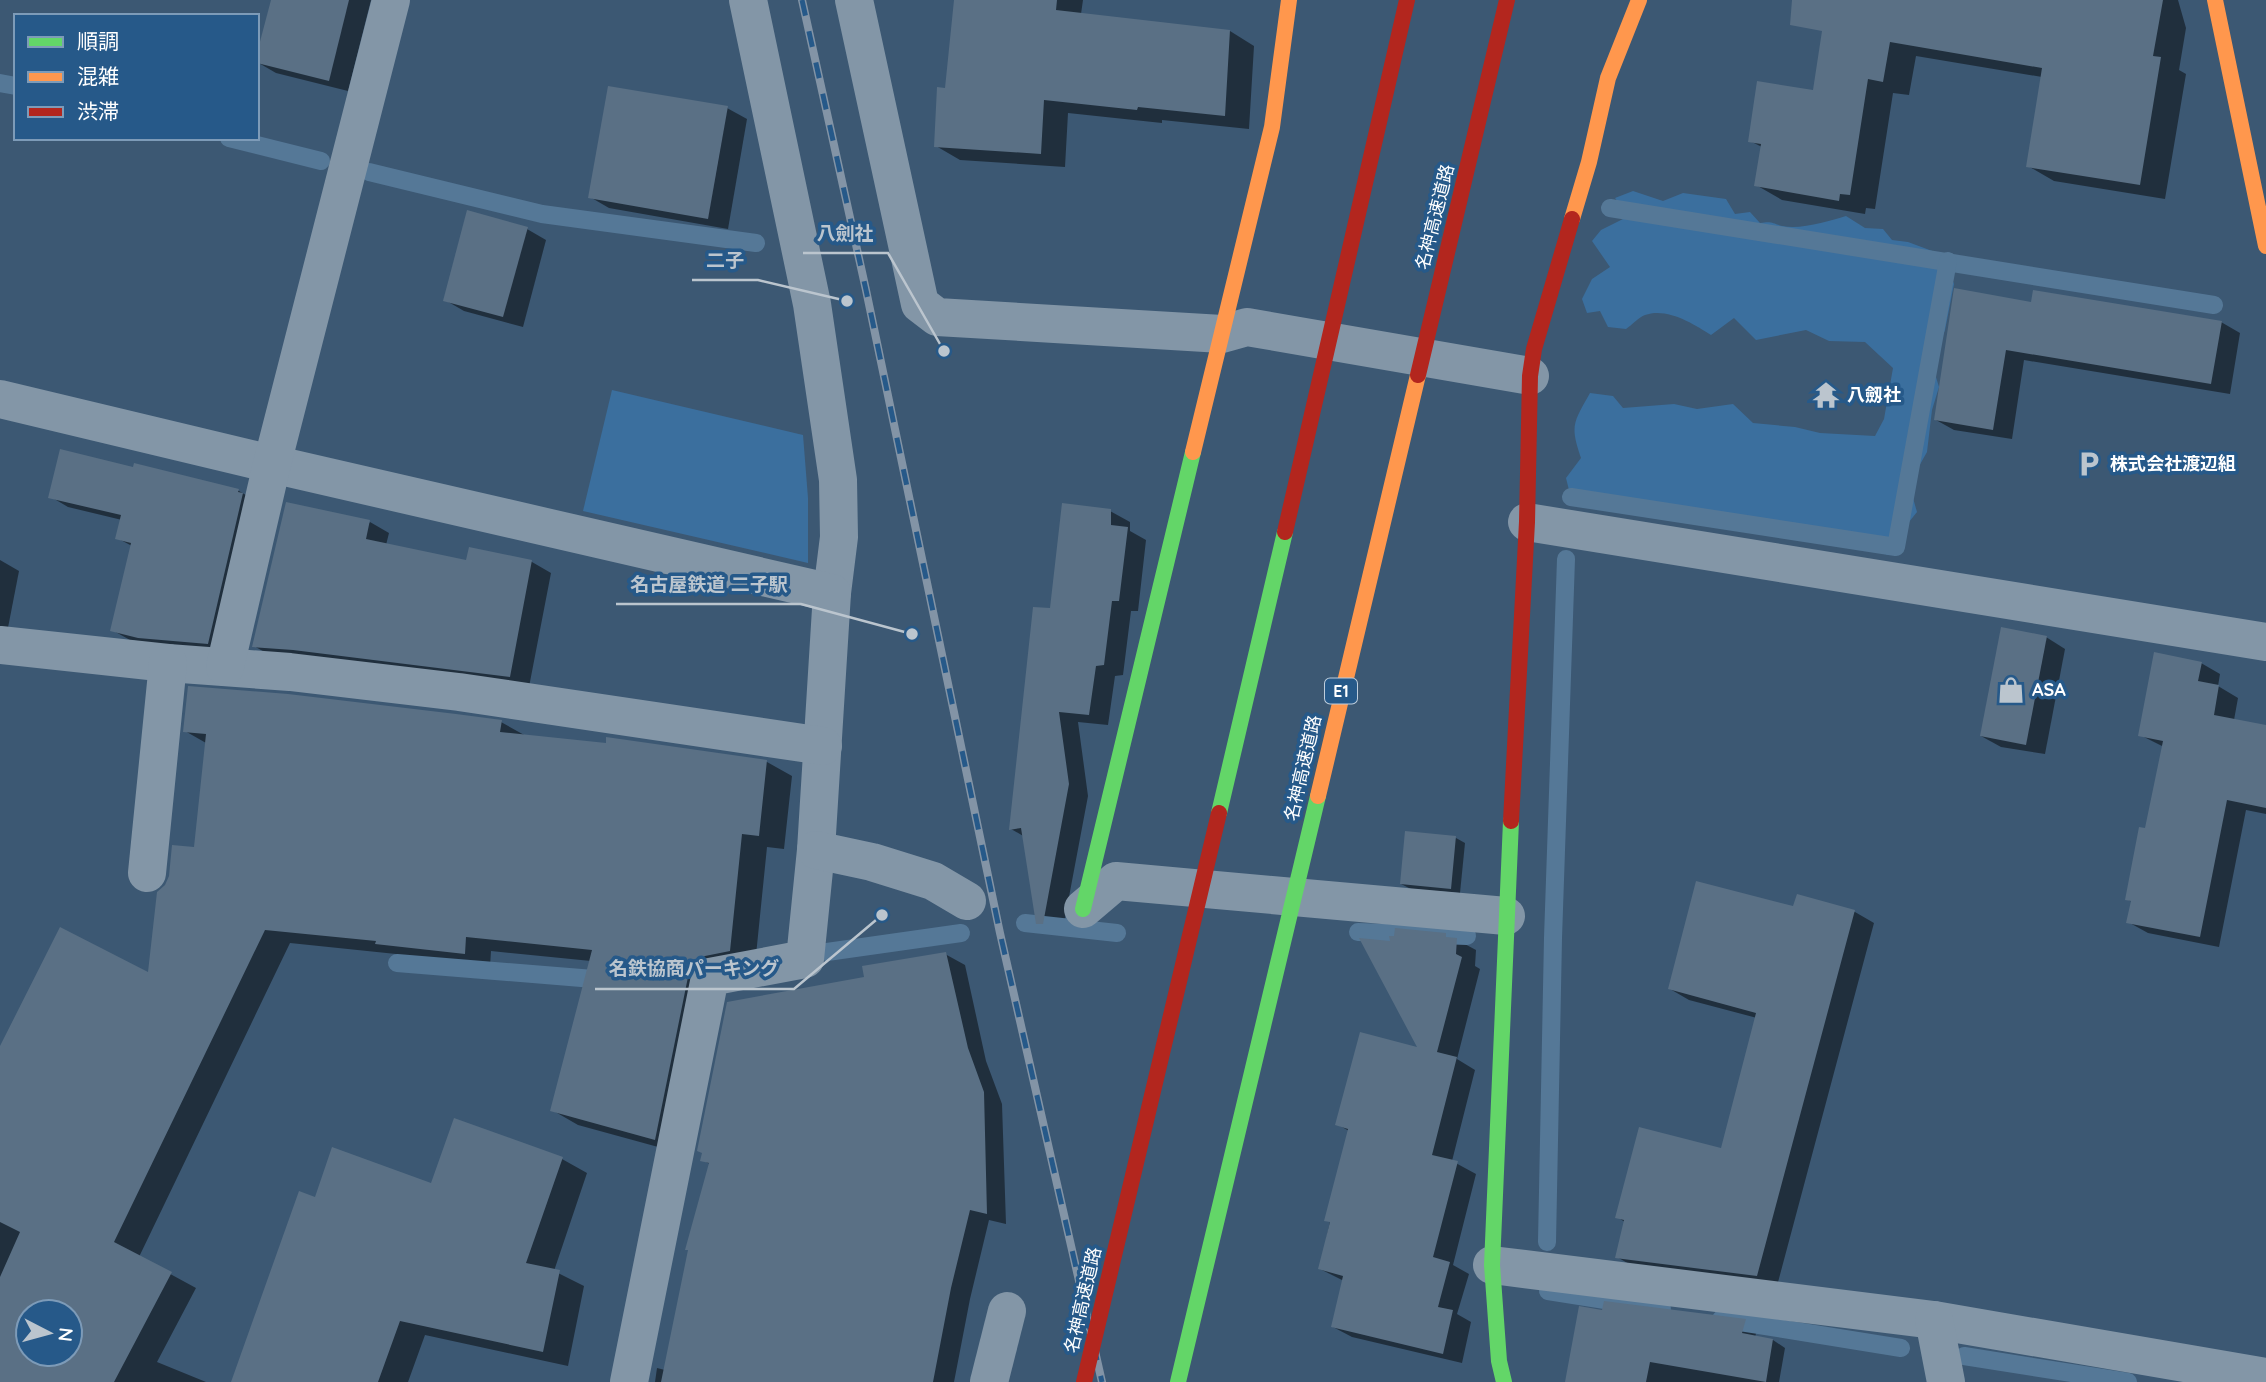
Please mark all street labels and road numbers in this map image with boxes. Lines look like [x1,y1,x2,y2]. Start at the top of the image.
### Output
street label: 名神高速道路 [1410,162,1459,272]
road number: E1 [1325,678,1357,704]
street label: 名神高速道路 [1279,713,1326,823]
street label: 名神高速道路 [1059,1245,1106,1355]

